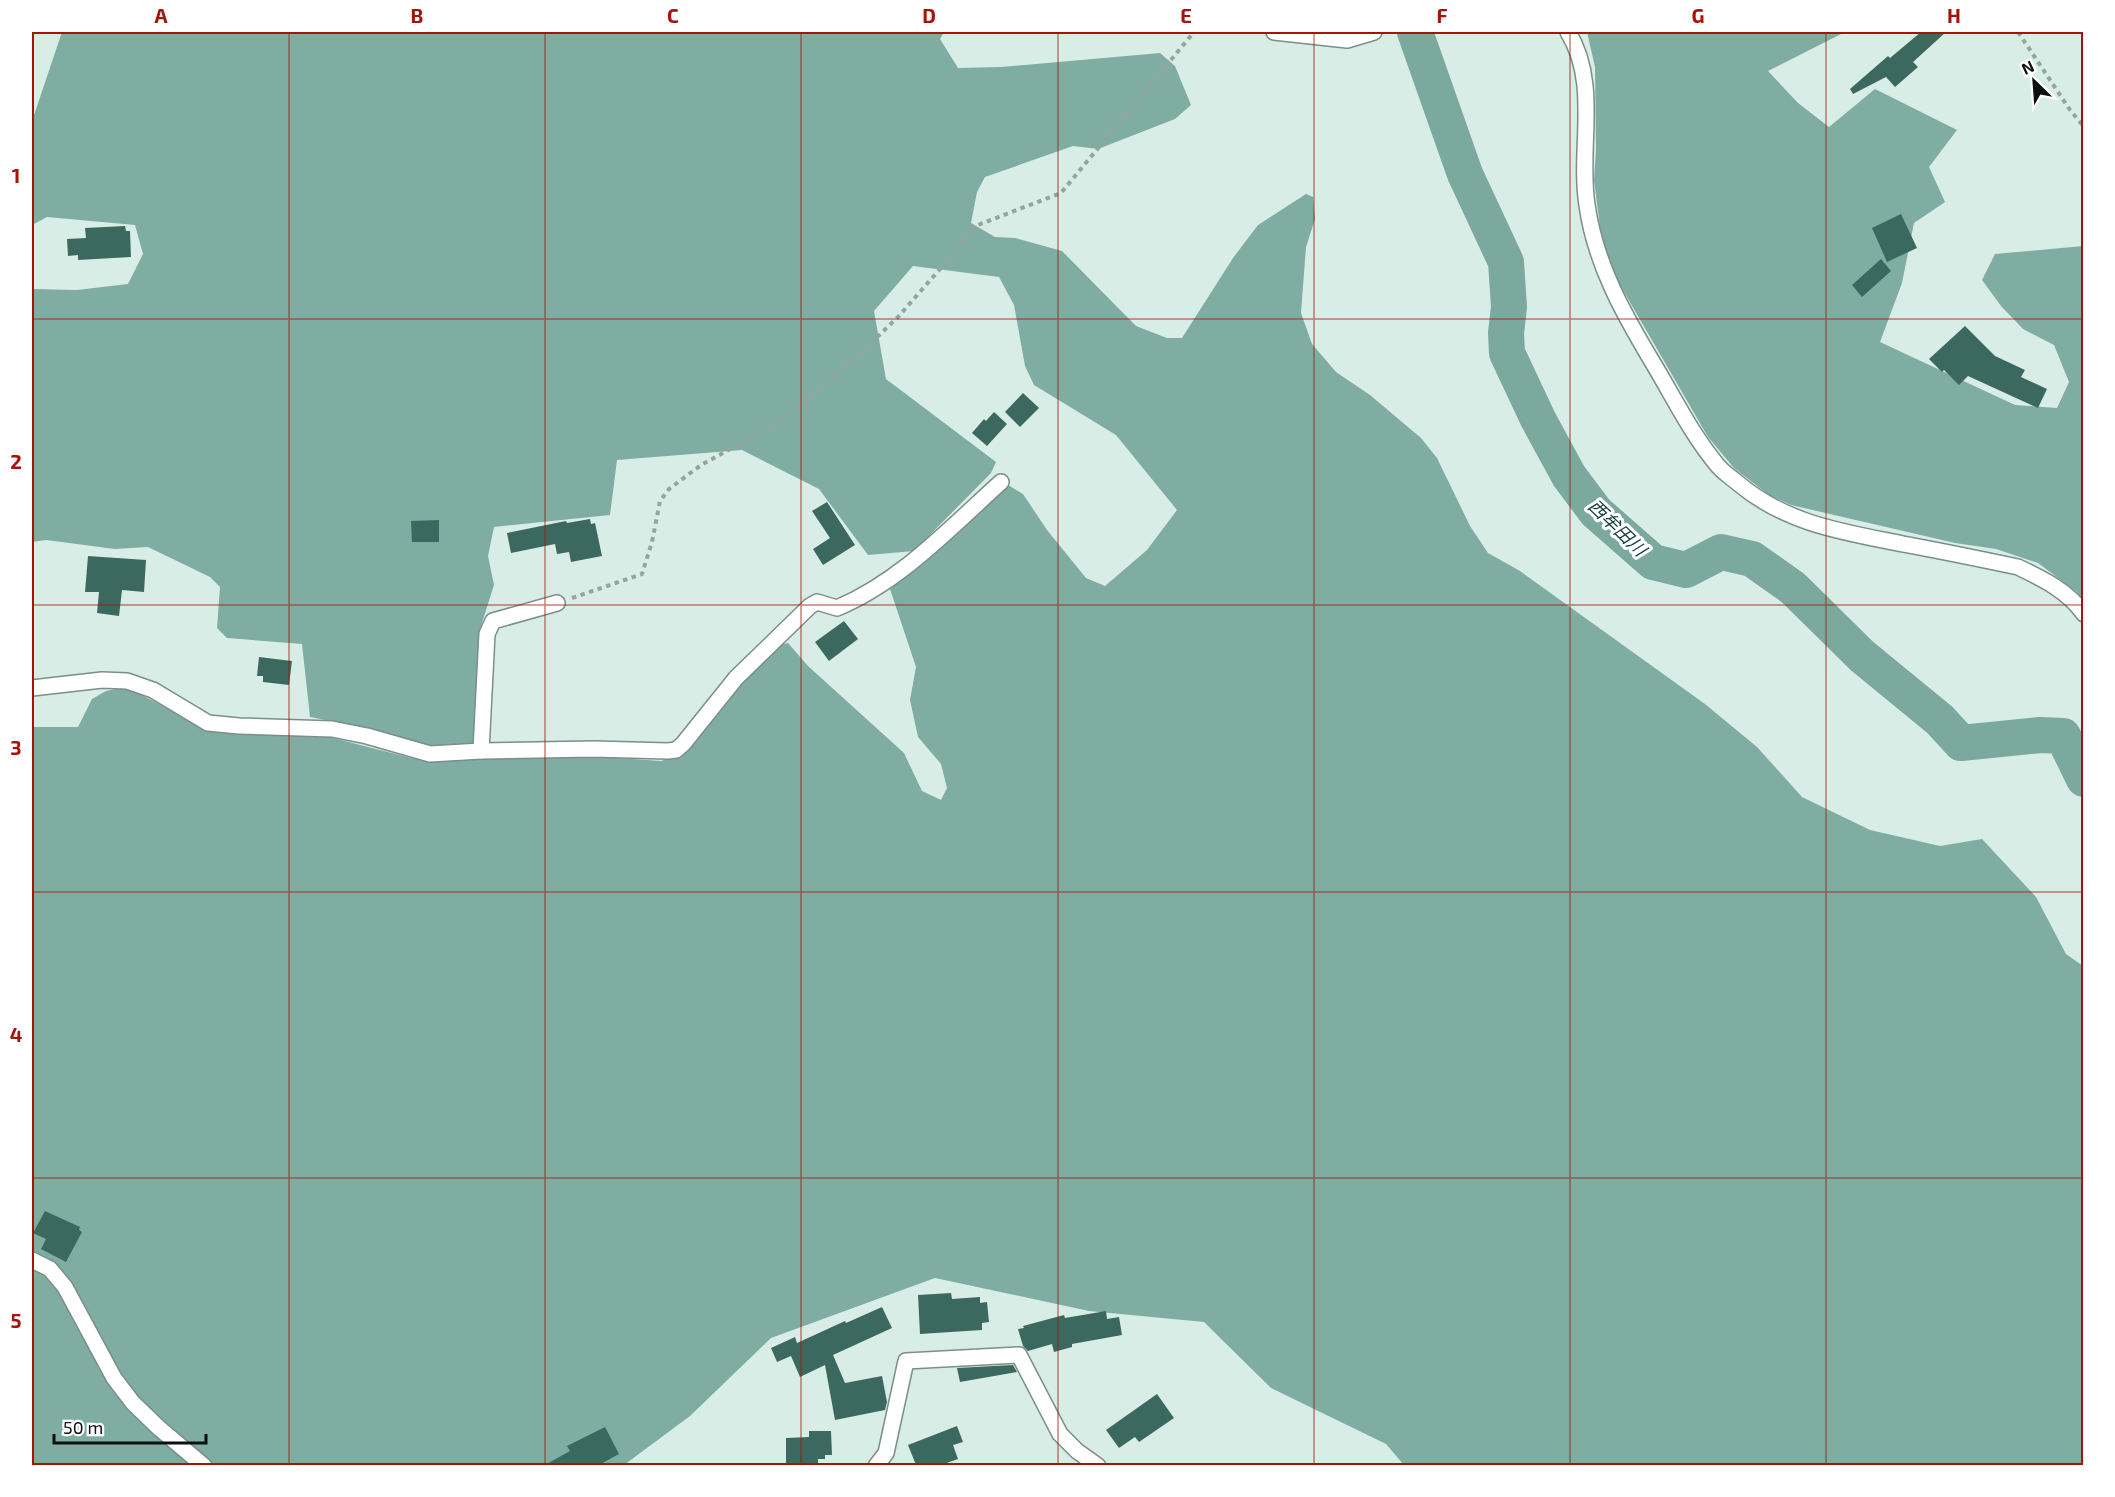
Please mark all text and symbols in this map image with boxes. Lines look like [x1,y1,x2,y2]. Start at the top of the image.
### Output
text: A [154,3,168,27]
text: B [411,3,423,27]
text: C [667,3,679,27]
text: D [922,3,936,27]
text: E [1180,3,1192,27]
text: F [1436,3,1448,27]
text: G [1692,3,1704,27]
text: H [1947,3,1961,27]
north arrow [2004,51,2064,111]
text: N [2018,56,2037,78]
text: 1 [12,163,20,187]
text: 2 [10,449,22,473]
water label: 西牟田川 [1584,494,1653,562]
text: 3 [10,735,22,759]
text: 4 [10,1022,23,1046]
text: 5 [10,1308,22,1332]
scale bar [54,1407,206,1445]
text: 50 m [63,1416,103,1438]

